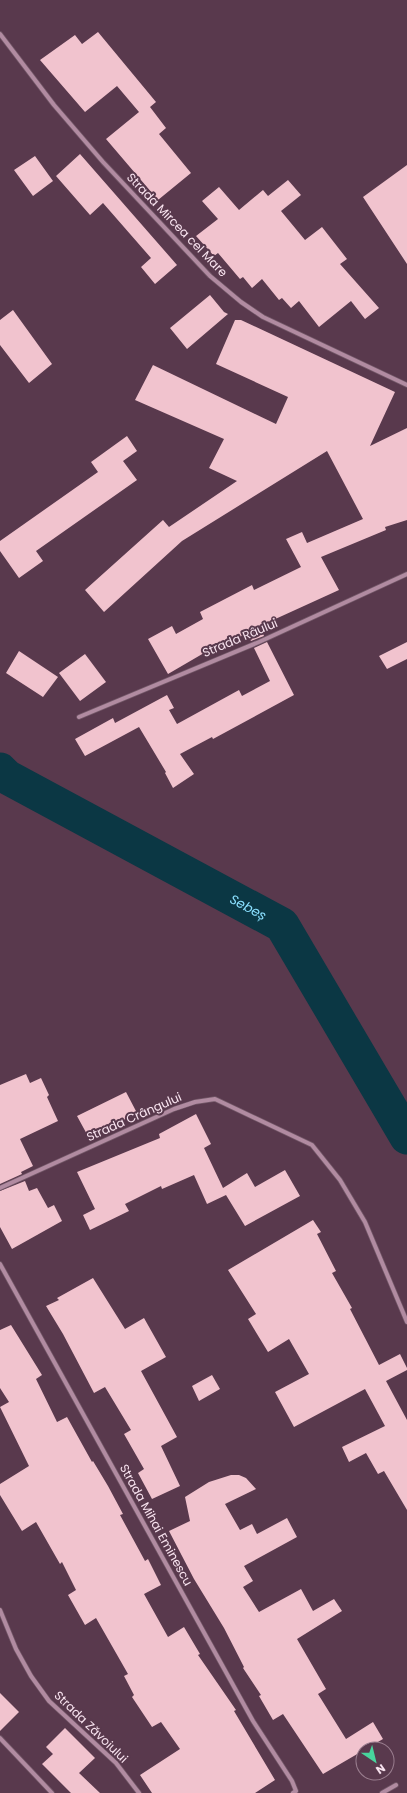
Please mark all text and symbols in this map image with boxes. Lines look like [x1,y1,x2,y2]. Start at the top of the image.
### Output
street label: Strada Mircea cel Mare [123,169,232,280]
street label: Strada Râului [200,614,280,661]
water label: Sebeș [226,890,270,925]
street label: Strada Crângului [84,1088,184,1145]
street label: Strada Mihai Eminescu [116,1461,197,1589]
street label: Strada Zăvoiului [51,1687,132,1766]
north arrow [355,1741,395,1781]
text: N [373,1760,389,1778]

